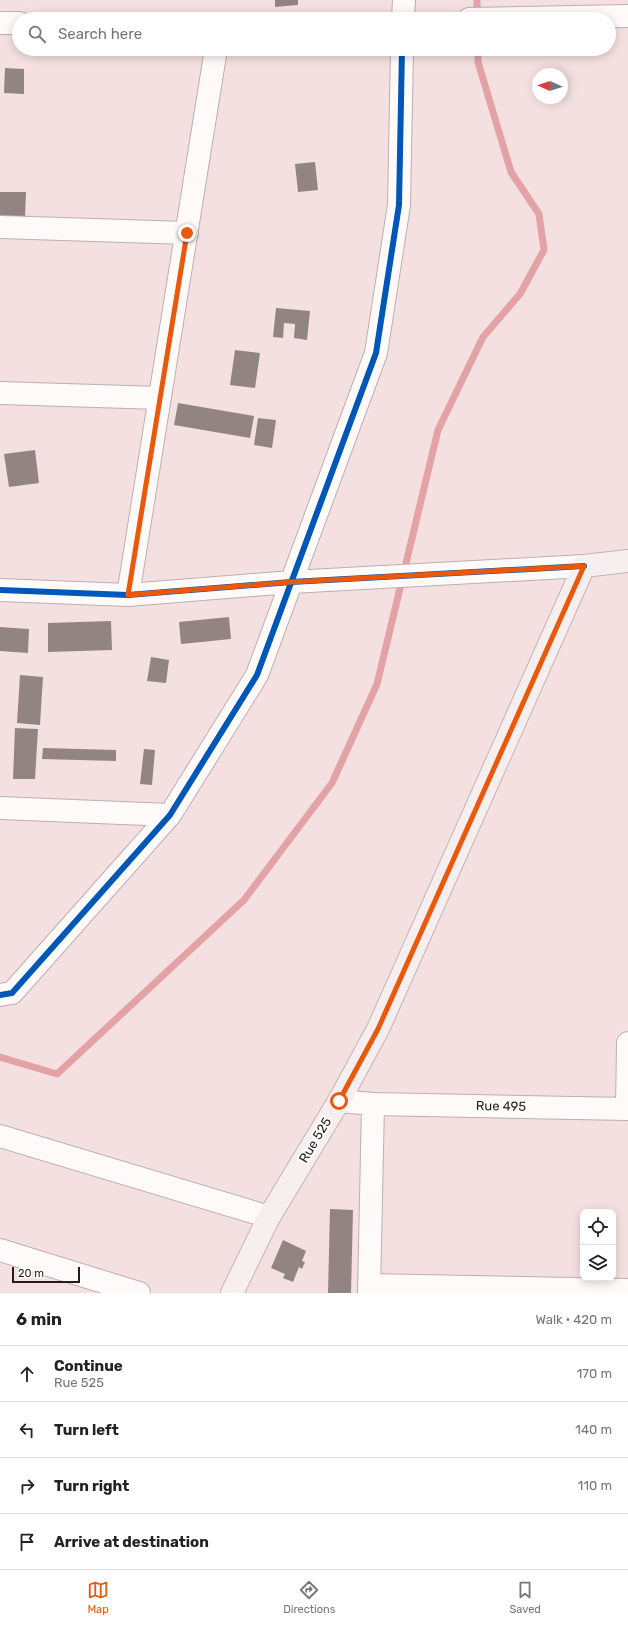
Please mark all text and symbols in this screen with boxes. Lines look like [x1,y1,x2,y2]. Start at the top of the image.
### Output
search box [12,12,616,56]
icon: search [26,23,48,45]
text: Search here [58,25,142,43]
north arrow [532,68,568,104]
route end [178,224,196,242]
route start [330,1092,348,1110]
street label: Rue 495 [476,1098,527,1114]
street label: Rue 525 [296,1115,334,1165]
map controls [580,1209,616,1281]
button: locate [580,1209,616,1245]
button: layers [580,1245,616,1281]
scale bar [12,1265,80,1284]
text: 20 m [18,1267,44,1280]
text: 6 min [16,1309,62,1329]
text: Walk · 420 m [536,1312,612,1327]
text: Continue [54,1357,123,1375]
icon: ahead [16,1363,38,1385]
text: 170 m [577,1366,612,1381]
text: Rue 525 [54,1375,104,1390]
icon: left [16,1419,38,1441]
text: Turn left [54,1421,119,1439]
text: 140 m [575,1422,612,1437]
icon: right [16,1475,38,1497]
text: Turn right [54,1477,129,1495]
text: 110 m [578,1478,612,1493]
icon: arrive [16,1531,38,1553]
text: Arrive at destination [54,1533,209,1551]
tab: Map [87,1579,109,1616]
tab: Directions [283,1579,335,1616]
tab: Saved [510,1579,541,1616]

